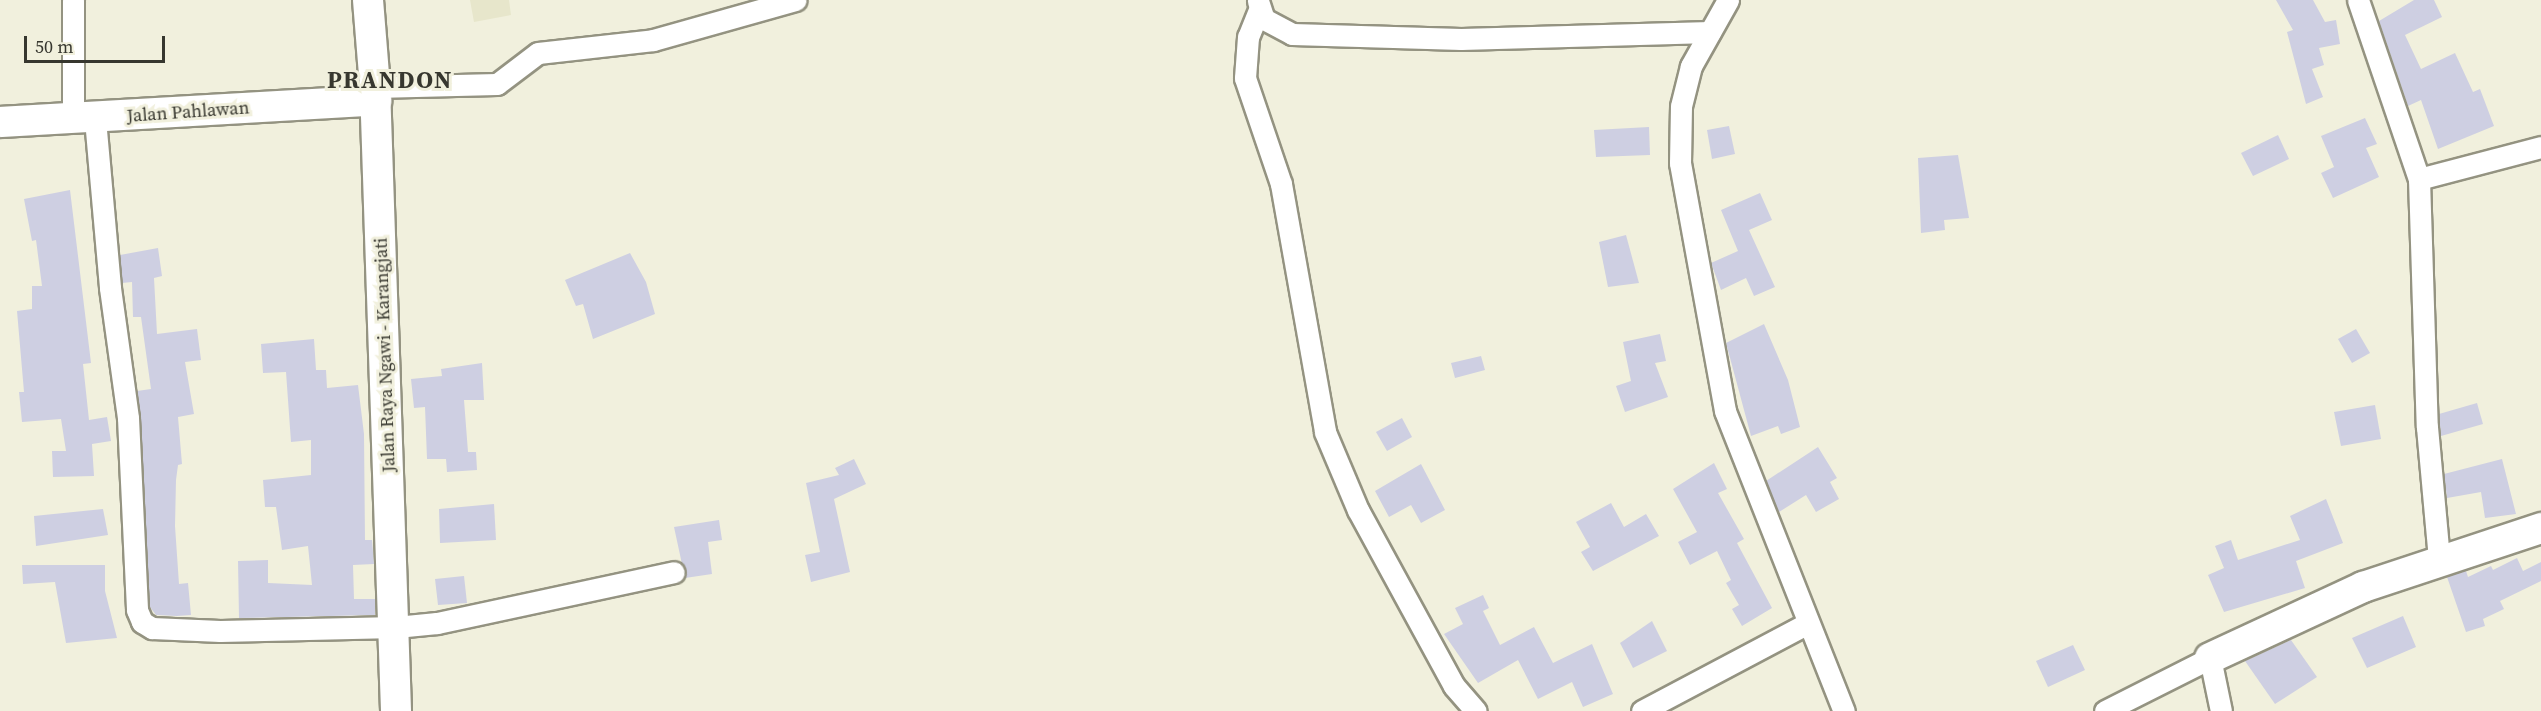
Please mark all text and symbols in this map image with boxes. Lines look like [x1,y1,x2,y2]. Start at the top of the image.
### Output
scale bar [27,24,168,62]
text: 50 m [35,34,73,59]
district label: PRANDON [327,66,453,94]
street label: Jalan Pahlawan [126,97,250,127]
street label: Jalan Raya Ngawi - Karangjati [370,237,400,473]

